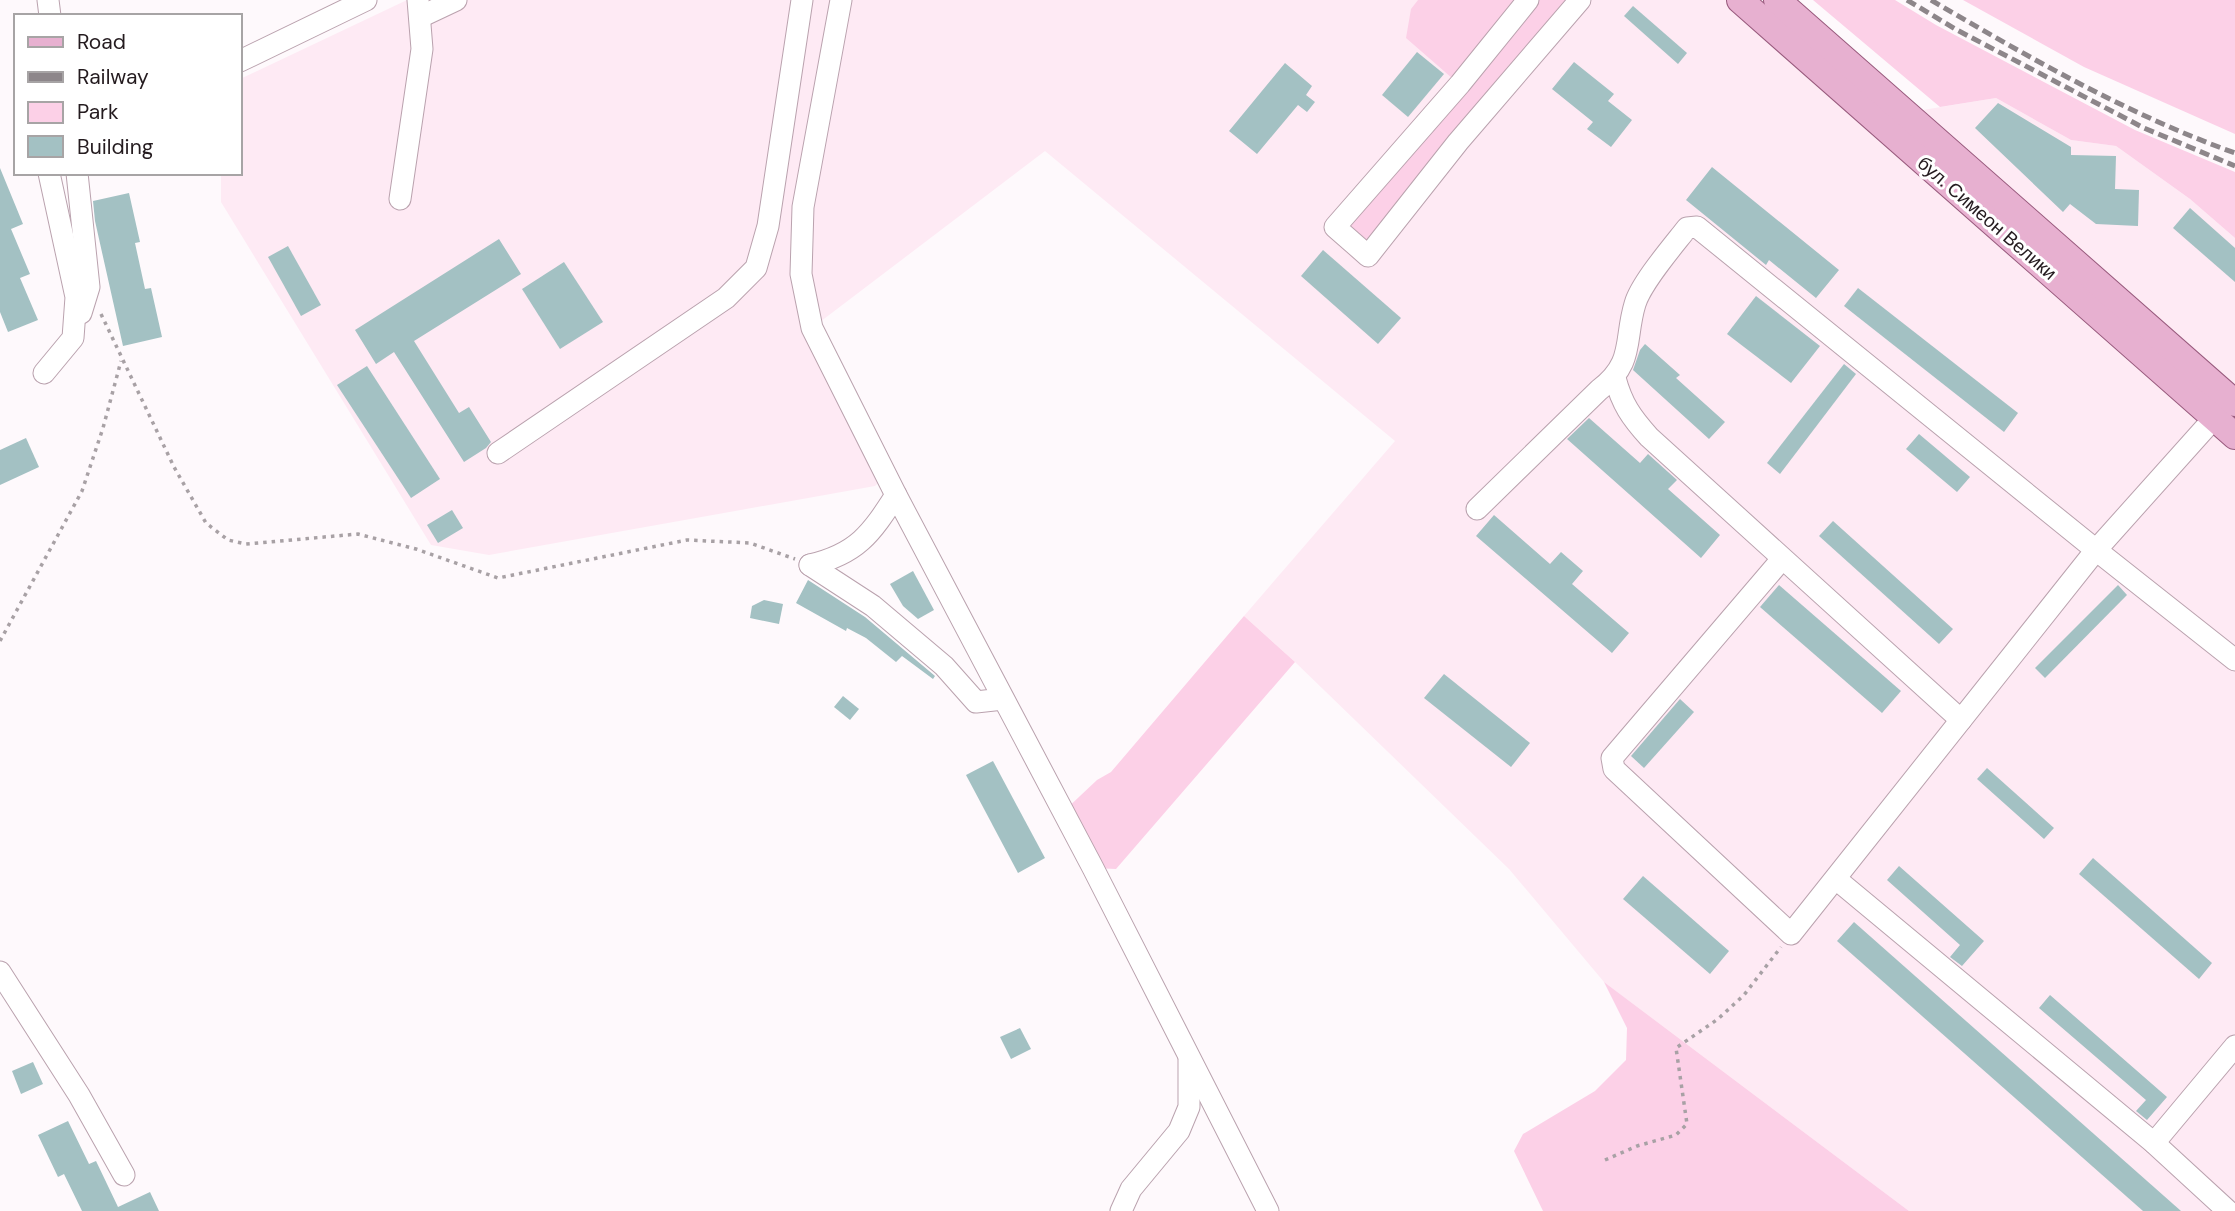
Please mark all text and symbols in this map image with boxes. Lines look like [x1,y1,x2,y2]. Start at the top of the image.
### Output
legend [14,14,242,175]
text: Road [77,28,126,56]
text: Railway [77,63,149,91]
text: Park [77,98,119,126]
text: Building [77,133,154,161]
street label: бул. Симеон Велики [1912,151,2062,285]

